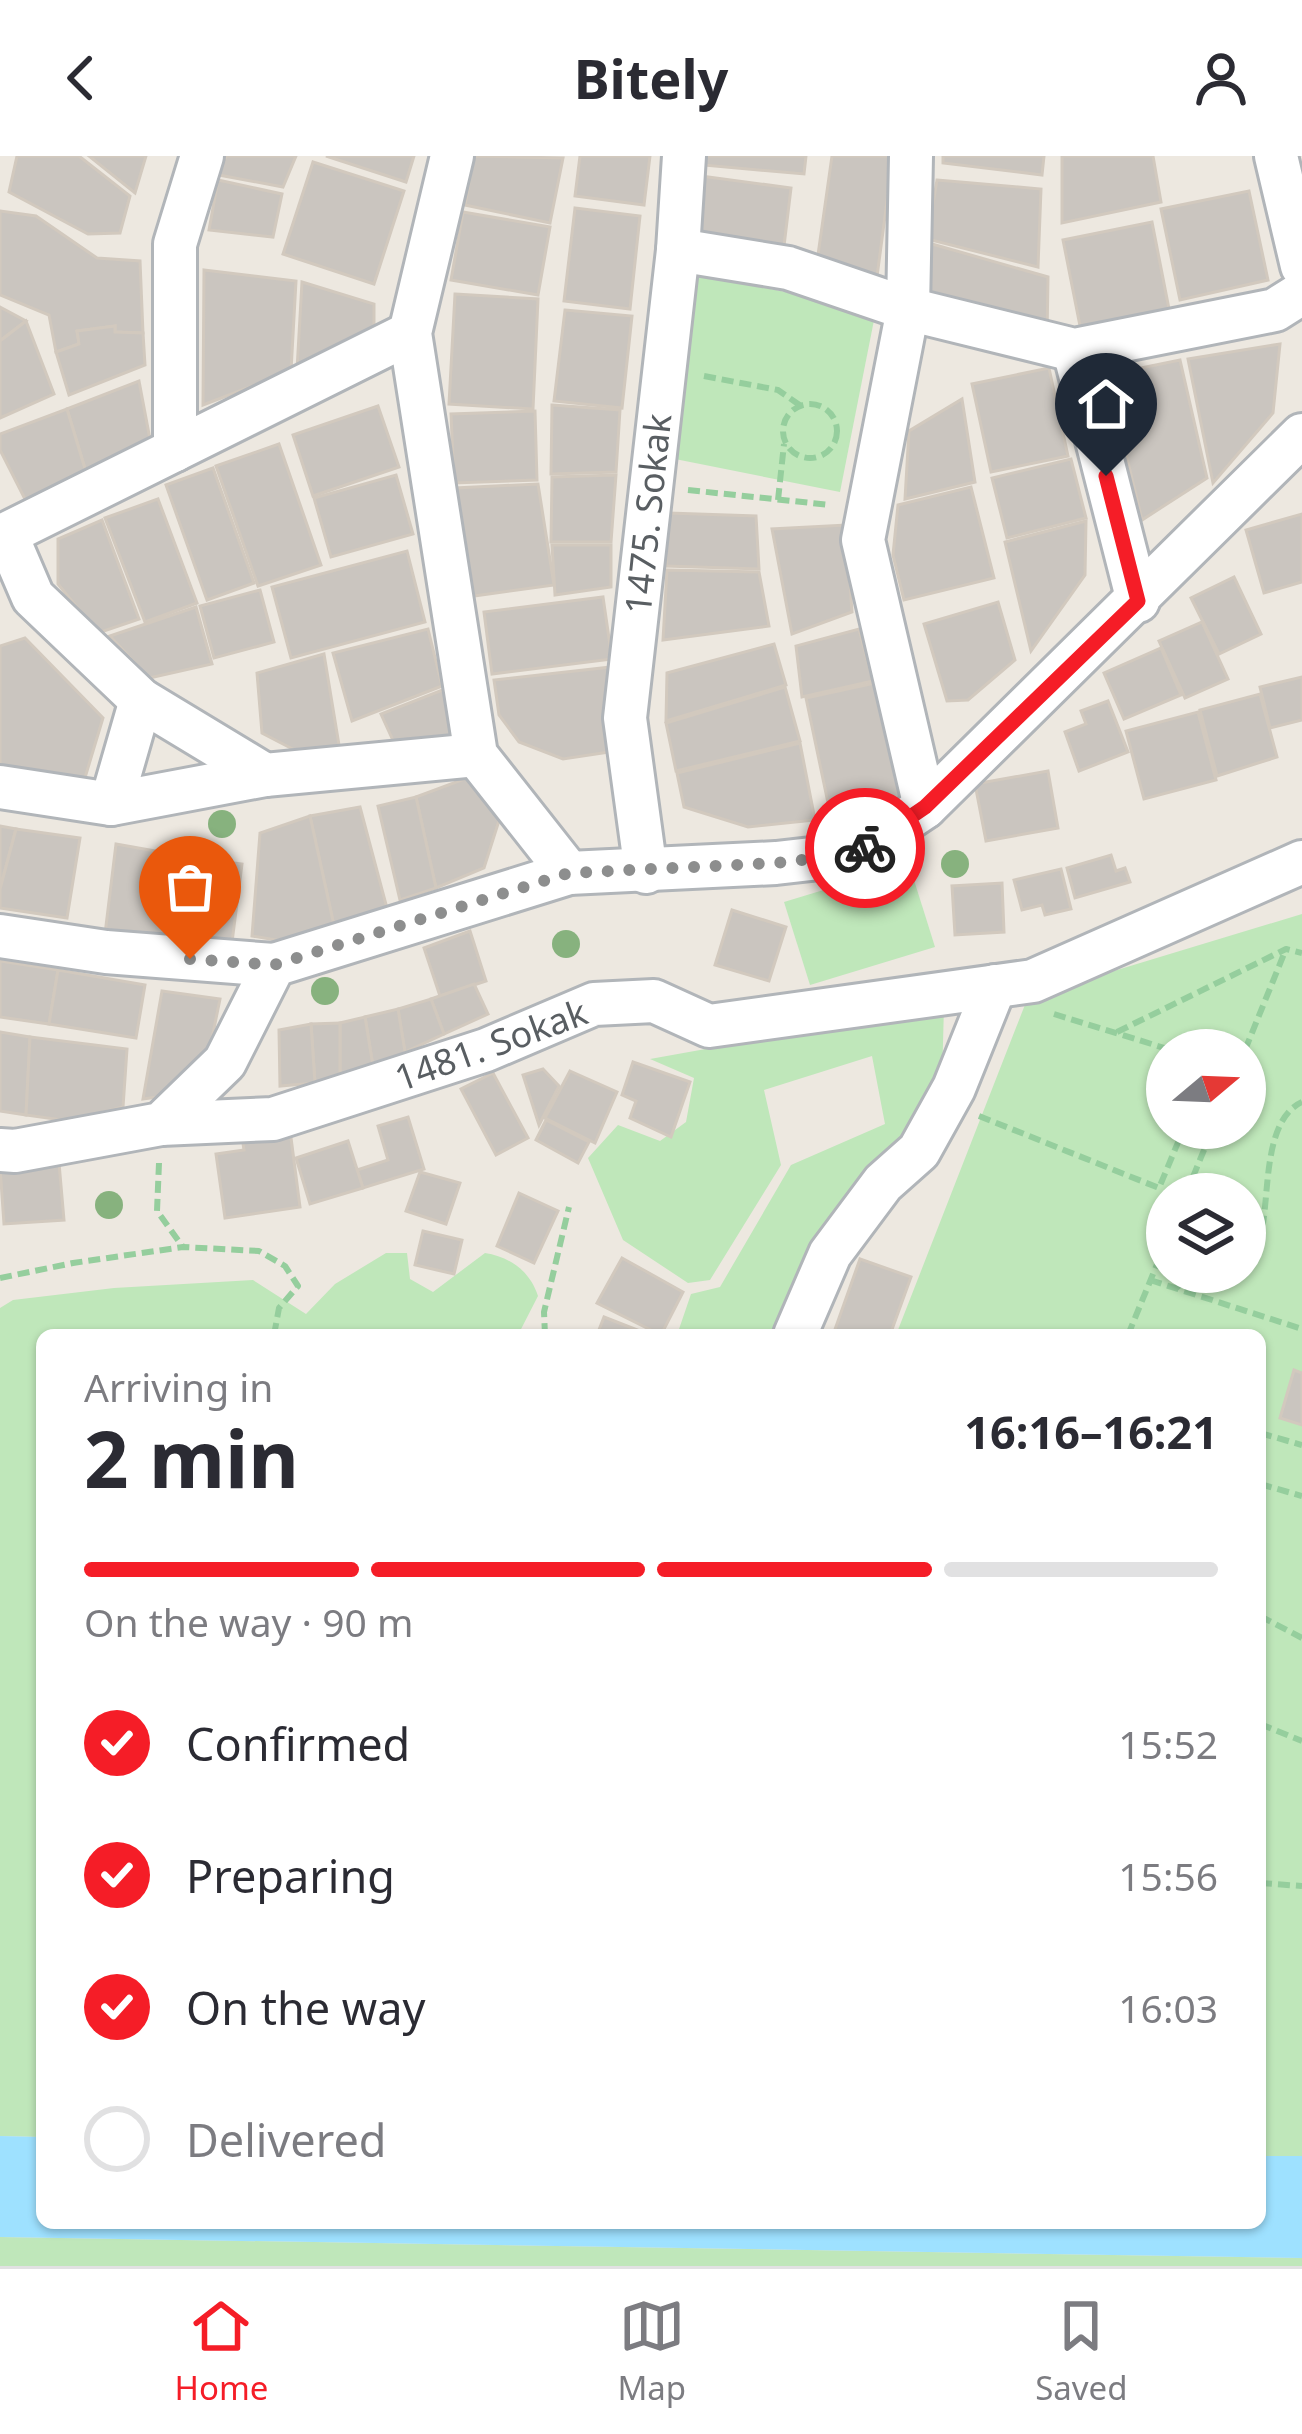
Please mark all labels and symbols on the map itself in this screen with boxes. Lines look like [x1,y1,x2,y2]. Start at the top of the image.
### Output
pin [1055,353,1157,476]
street label: 1475. Sokak [613,411,682,617]
courier [805,788,925,908]
pin [139,836,241,959]
street label: 1481. Sokak [388,987,594,1102]
north arrow [1146,1029,1266,1149]

